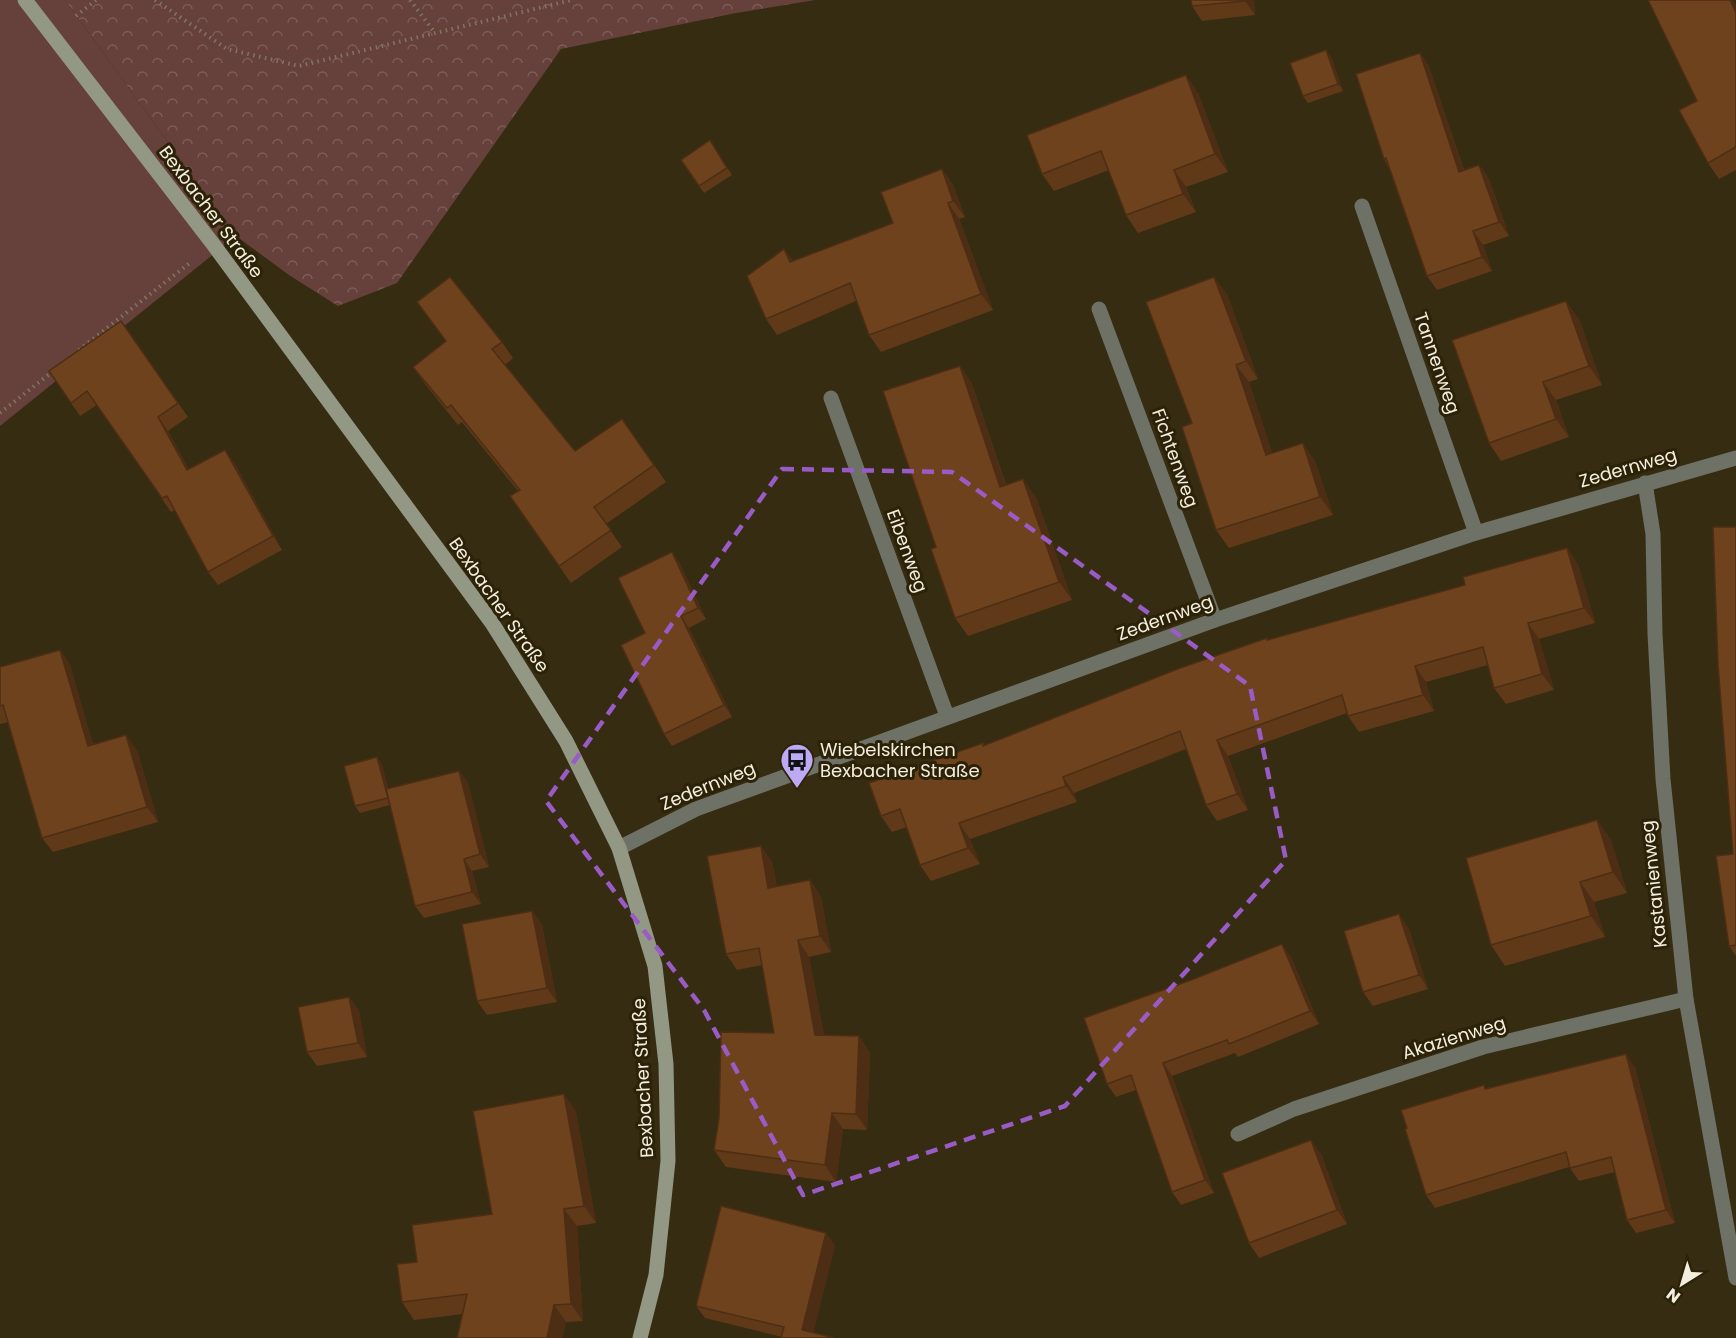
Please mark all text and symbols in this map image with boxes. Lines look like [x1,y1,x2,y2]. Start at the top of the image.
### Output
street label: Bexbacher Straße [153,140,269,283]
street label: Tannenweg [1408,309,1467,417]
street label: Fichtenweg [1146,405,1205,511]
street label: Zedernweg [1576,442,1680,493]
street label: Eibenweg [881,506,934,596]
street label: Bexbacher Straße [443,532,555,677]
street label: Zedernweg [1113,589,1216,646]
place label: Wiebelskirchen Bexbacher Straße [820,737,980,783]
bus stop icon: Wiebelskirchen Bexbacher Straße [779,742,815,789]
street label: Zedernweg [657,755,759,816]
street label: Kastanienweg [1634,819,1673,949]
street label: Bexbacher Straße [626,998,659,1158]
street label: Akazienweg [1399,1010,1509,1065]
north arrow [1652,1254,1712,1314]
text: N [1662,1283,1685,1308]

